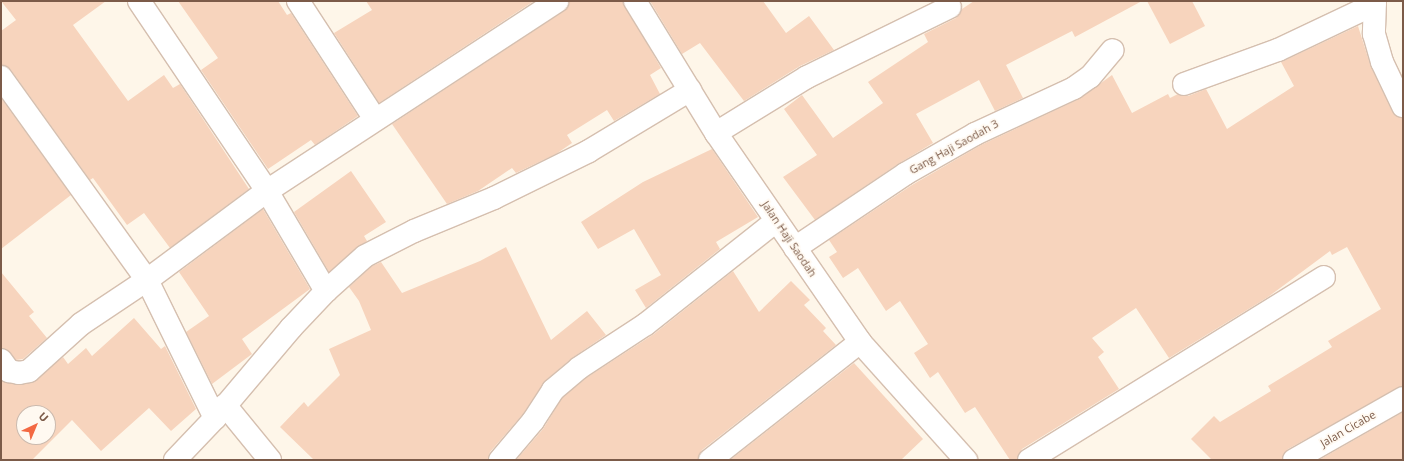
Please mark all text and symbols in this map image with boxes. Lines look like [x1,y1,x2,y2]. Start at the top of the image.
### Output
street label: Gang Haji Saodah 3 [907,117,1001,177]
street label: Jalan Haji Saodah [759,199,819,279]
north arrow [16,405,56,445]
text: U [36,408,52,425]
street label: Jalan Cicabe [1318,408,1378,450]

